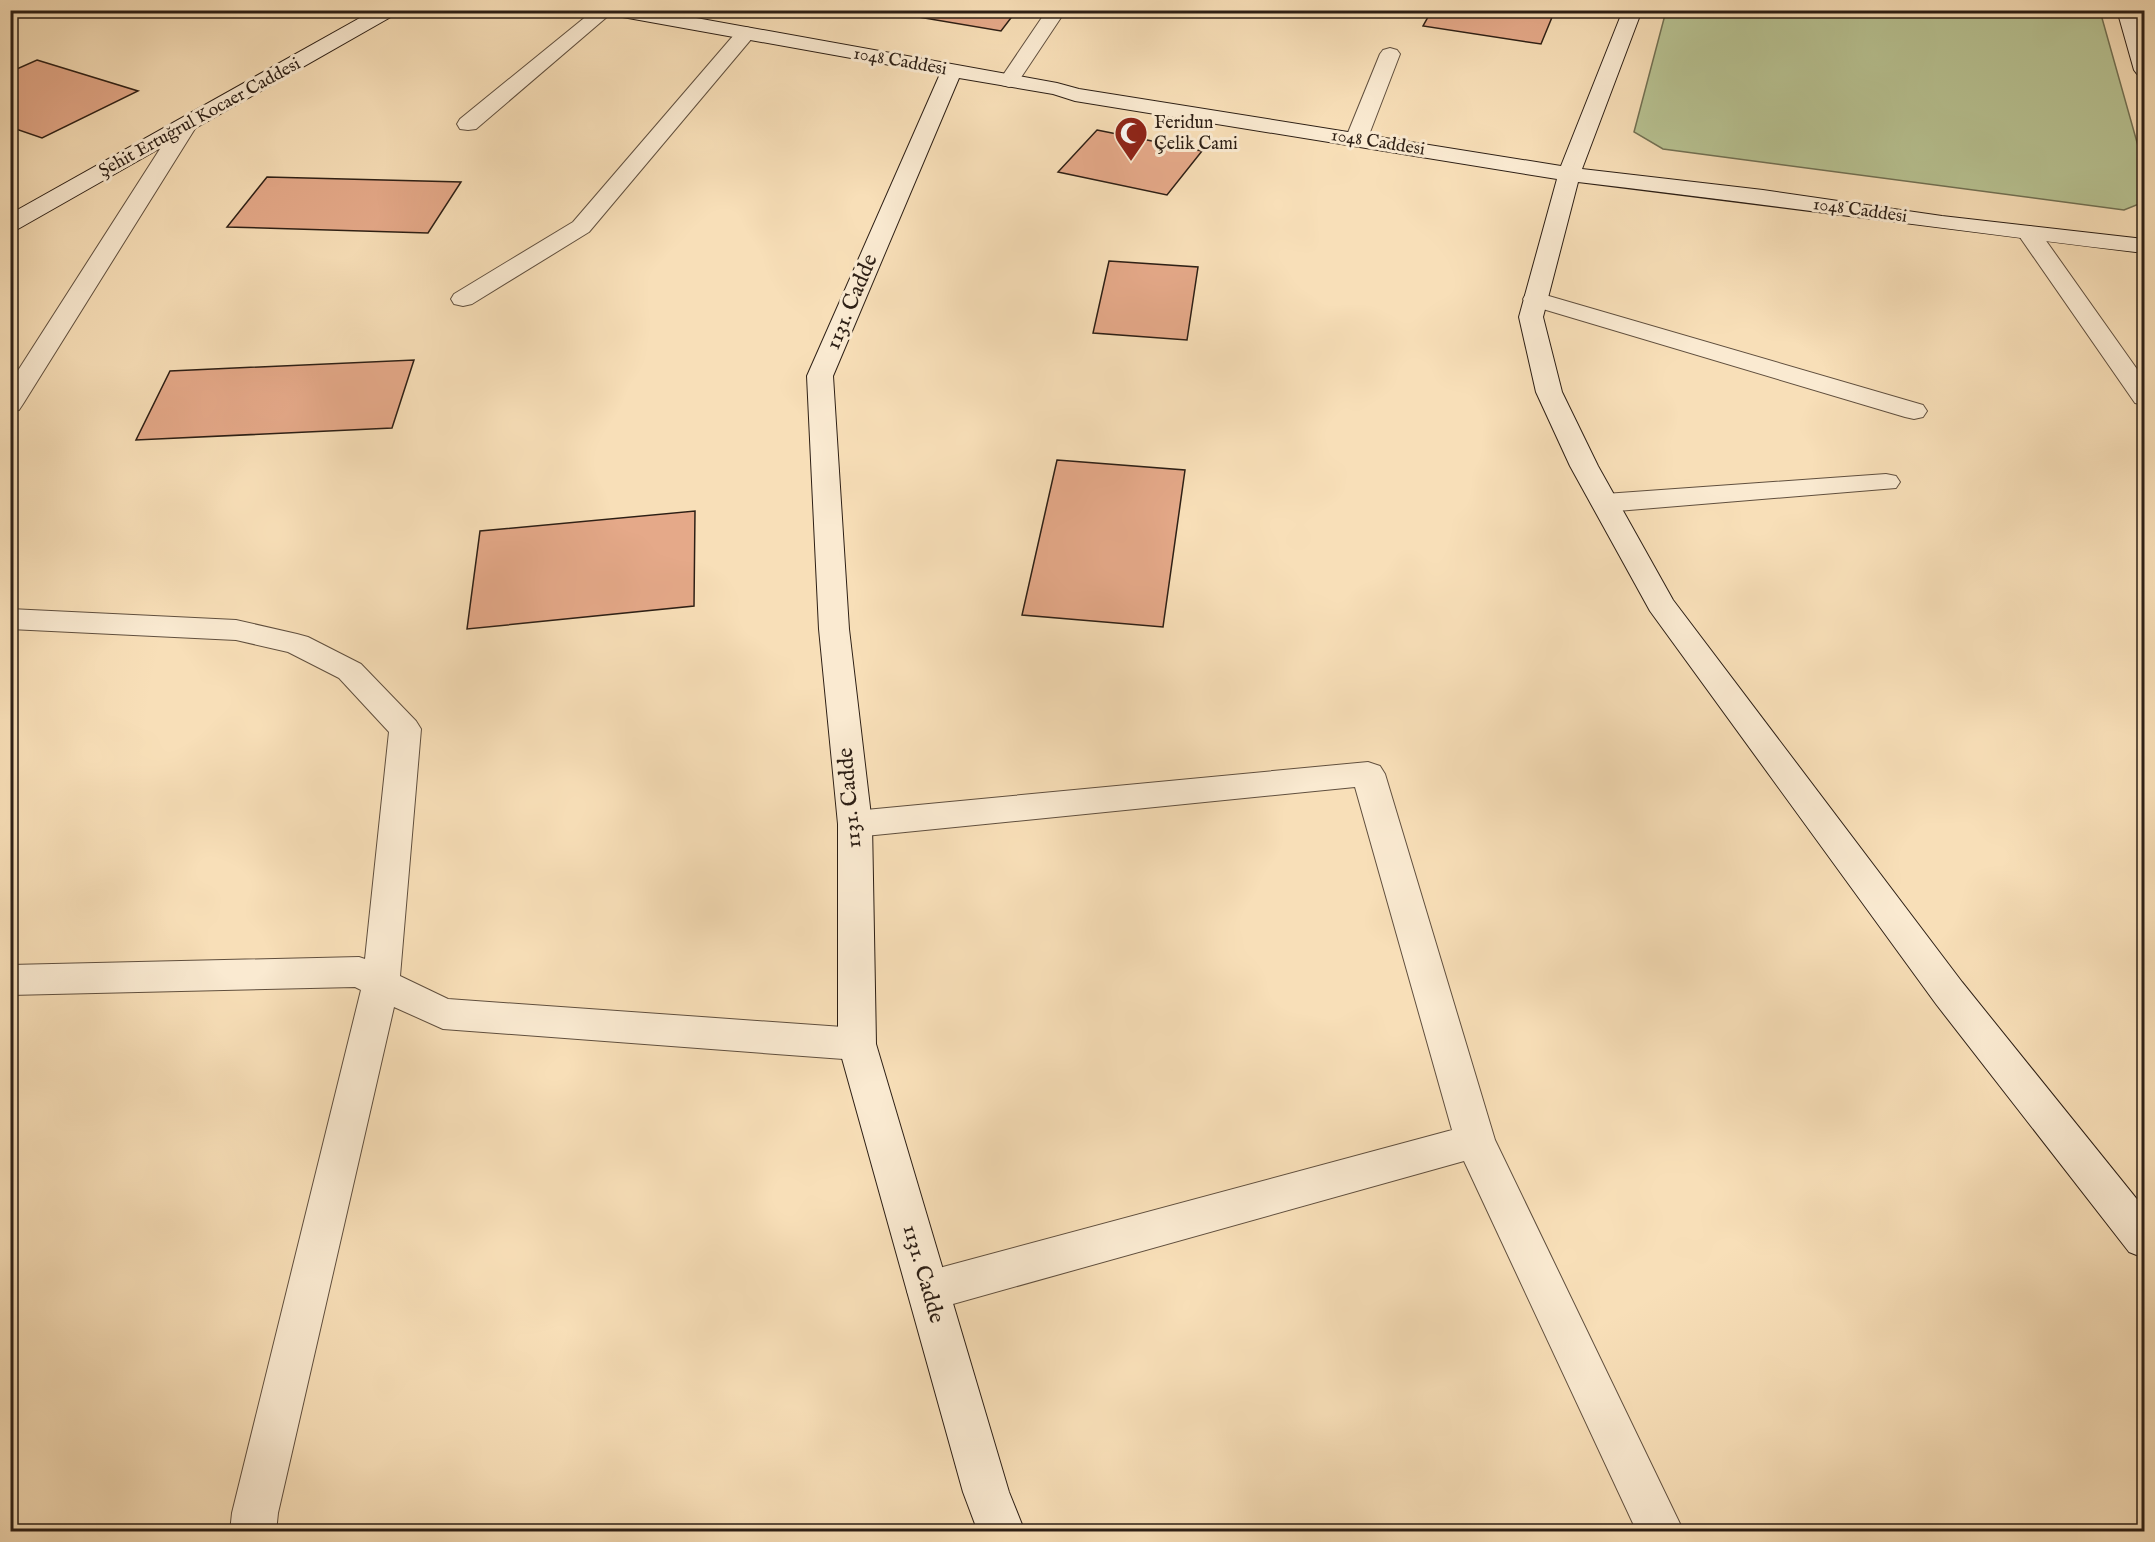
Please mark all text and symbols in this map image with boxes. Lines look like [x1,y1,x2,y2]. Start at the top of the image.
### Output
street label: 1048 Caddesi [851,42,949,82]
street label: Şehit Ertuğrul Kocaer Caddesi [95,53,305,183]
place label: Feridun Çelik Cami [1154,112,1238,156]
mosque icon: Feridun Çelik Cami [1113,115,1149,162]
street label: 1048 Caddesi [1330,124,1427,162]
street label: 1048 Caddesi [1812,193,1909,229]
street label: 1131. Cadde [819,250,885,354]
street label: 1131. Cadde [832,746,868,850]
street label: 1131. Cadde [896,1222,950,1326]

